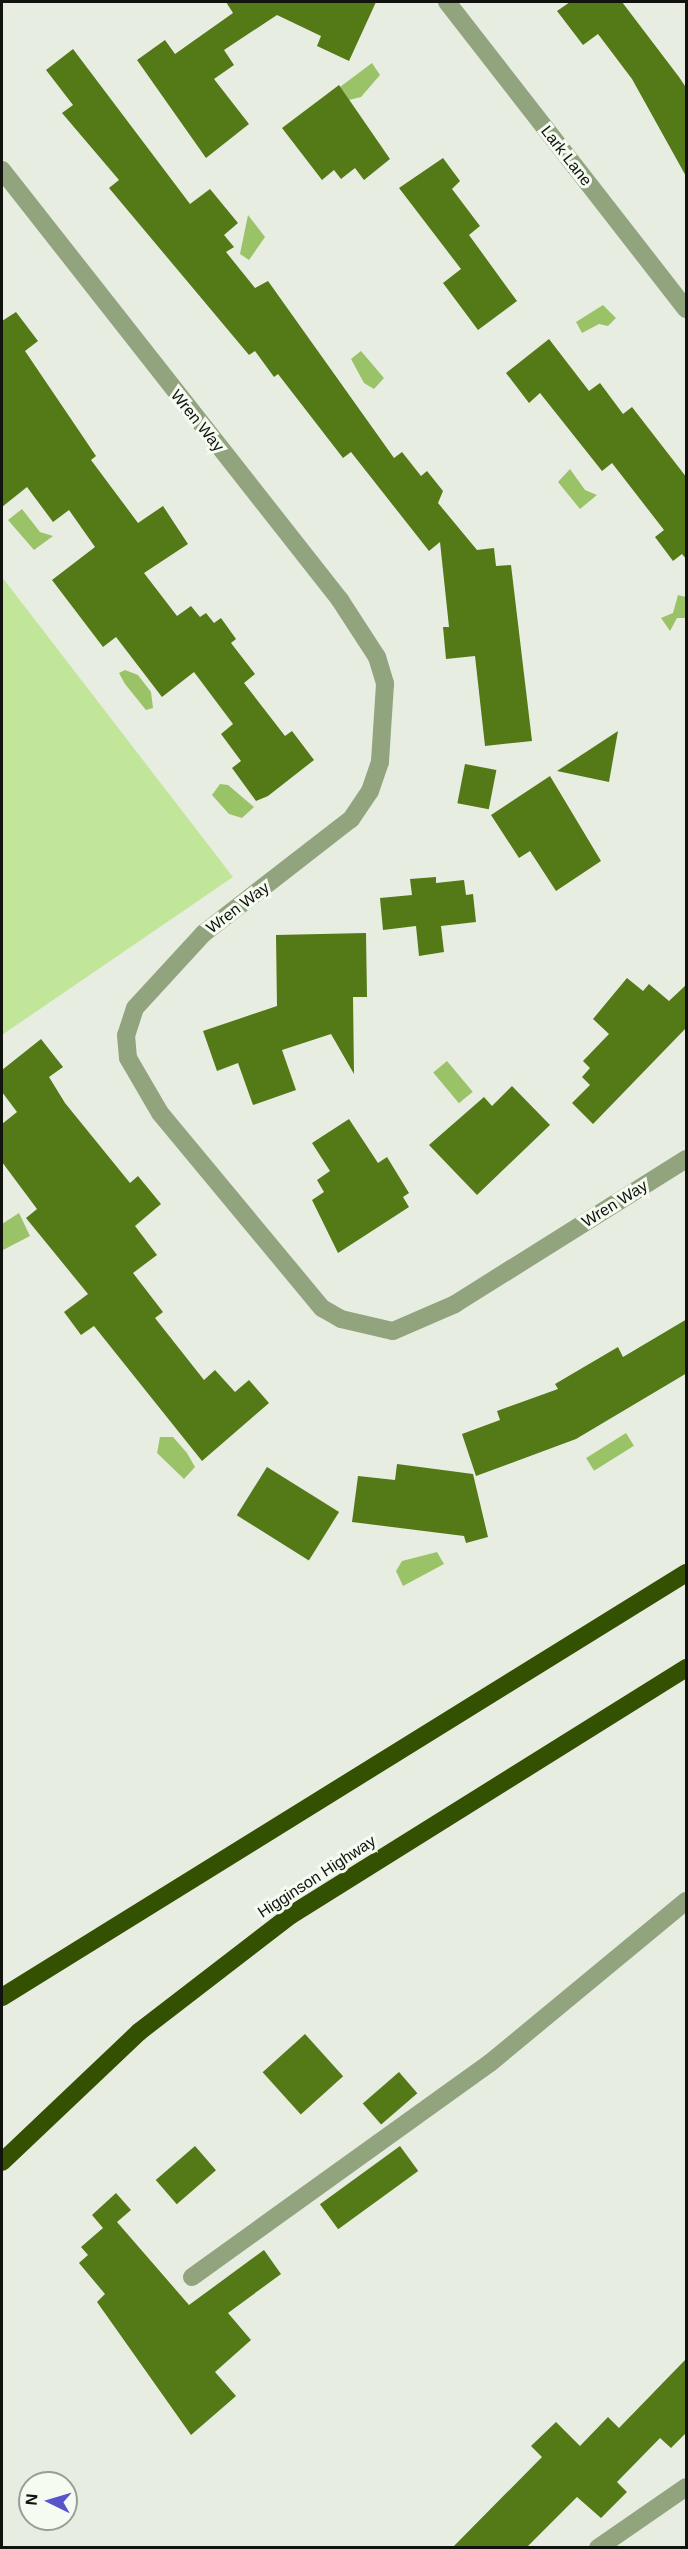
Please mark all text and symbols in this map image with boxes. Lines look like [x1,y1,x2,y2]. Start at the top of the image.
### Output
street label: Lark Lane [537,122,595,190]
street label: Wren Way [166,386,228,456]
street label: Wren Way [203,878,273,938]
street label: Wren Way [579,1176,651,1232]
street label: Higginson Highway [254,1832,380,1922]
north arrow [18,2471,78,2531]
text: N [23,2493,41,2506]

